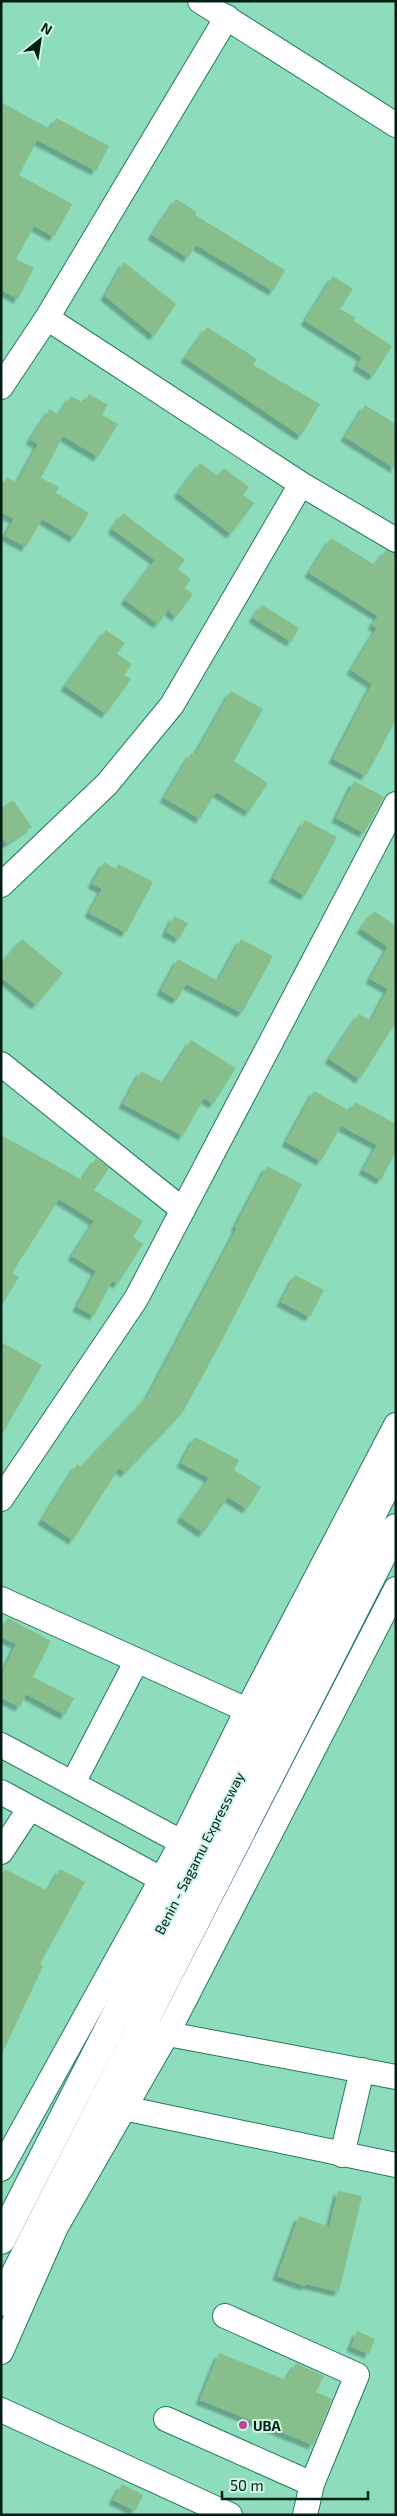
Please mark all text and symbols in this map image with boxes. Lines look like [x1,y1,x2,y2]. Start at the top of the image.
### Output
north arrow [15,15,65,65]
text: N [38,18,55,38]
street label: Benin - Sagamu Expressway [151,1768,248,1937]
place label: UBA [253,2417,282,2434]
marker: UBA [237,2419,249,2431]
scale bar [222,2468,368,2500]
text: 50 m [230,2476,264,2494]

